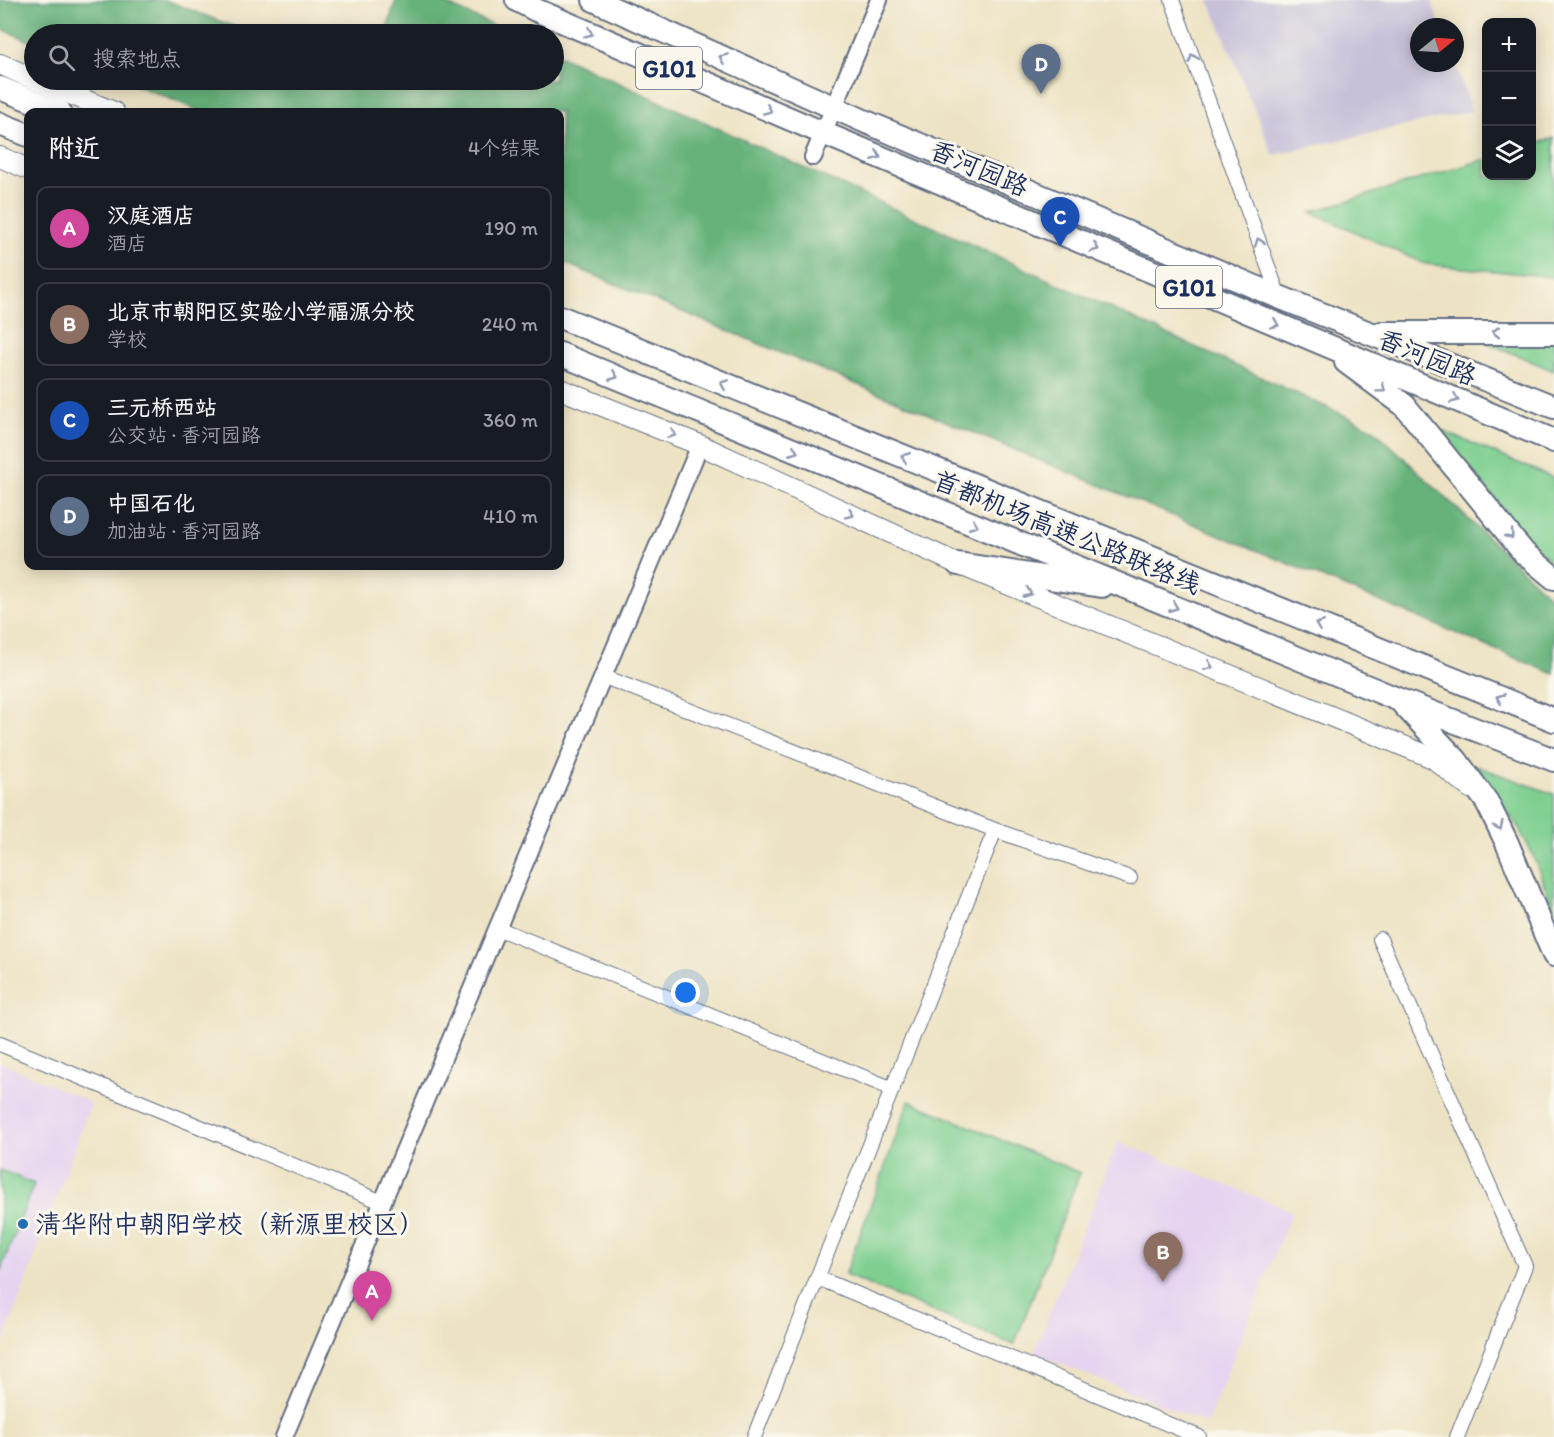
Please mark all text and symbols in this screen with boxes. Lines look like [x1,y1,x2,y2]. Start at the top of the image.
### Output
north arrow [1410,18,1464,72]
map controls [1482,18,1536,180]
button: + [1482,18,1536,72]
search box [24,24,564,90]
one-way arrow [583,26,594,38]
icon: search [45,41,78,74]
pin: D [1022,44,1060,94]
text: 搜索地点 [93,45,181,72]
road number: G101 [636,47,702,89]
one-way arrow [718,53,729,65]
one-way arrow [1187,53,1200,64]
button: − [1482,72,1536,126]
one-way arrow [762,103,773,115]
button: layers [1482,126,1536,180]
text: 附近 [48,132,100,164]
street label: 香河园路 [925,133,1033,203]
text: 4个结果 [468,136,540,160]
one-way arrow [871,149,882,161]
pin: C [1040,198,1080,247]
text: 汉庭酒店 [107,202,195,229]
text: A [63,216,76,240]
text: 190 m [485,216,538,240]
text: 酒店 [107,231,147,255]
one-way arrow [1253,237,1266,248]
one-way arrow [1089,241,1100,253]
road number: G101 [1156,266,1222,308]
text: 北京市朝阳区实验小学福源分校 [107,298,415,325]
text: B [63,312,76,336]
text: 240 m [482,312,538,336]
one-way arrow [1269,316,1280,328]
street label: 香河园路 [1373,322,1481,392]
one-way arrow [1491,326,1500,338]
text: 学校 [107,327,147,351]
one-way arrow [607,369,618,381]
one-way arrow [719,379,730,391]
one-way arrow [1375,382,1386,393]
one-way arrow [1449,392,1460,404]
text: 三元桥西站 [107,394,217,421]
text: C [63,408,76,432]
text: 360 m [483,408,538,432]
text: 公交站 · 香河园路 [107,423,261,447]
one-way arrow [666,427,677,439]
one-way arrow [788,444,799,456]
one-way arrow [900,452,911,464]
street label: 首都机场高速公路联络线 [928,464,1206,600]
text: 中国石化 [107,490,195,517]
text: D [63,504,76,528]
text: 410 m [483,504,538,528]
one-way arrow [843,507,854,519]
one-way arrow [968,518,979,530]
text: 加油站 · 香河园路 [107,519,261,543]
one-way arrow [1502,528,1513,539]
one-way arrow [1022,586,1033,598]
one-way arrow [1168,600,1179,612]
one-way arrow [1314,620,1325,632]
one-way arrow [1203,659,1214,671]
one-way arrow [1495,693,1506,705]
one-way arrow [1491,819,1503,830]
your location [671,978,700,1007]
place label: 清华附中朝阳学校（新源里校区） [35,1208,425,1240]
marker: 清华附中朝阳学校（新源里校区） [16,1217,30,1231]
pin: B [1144,1232,1182,1282]
pin: A [352,1272,392,1321]

